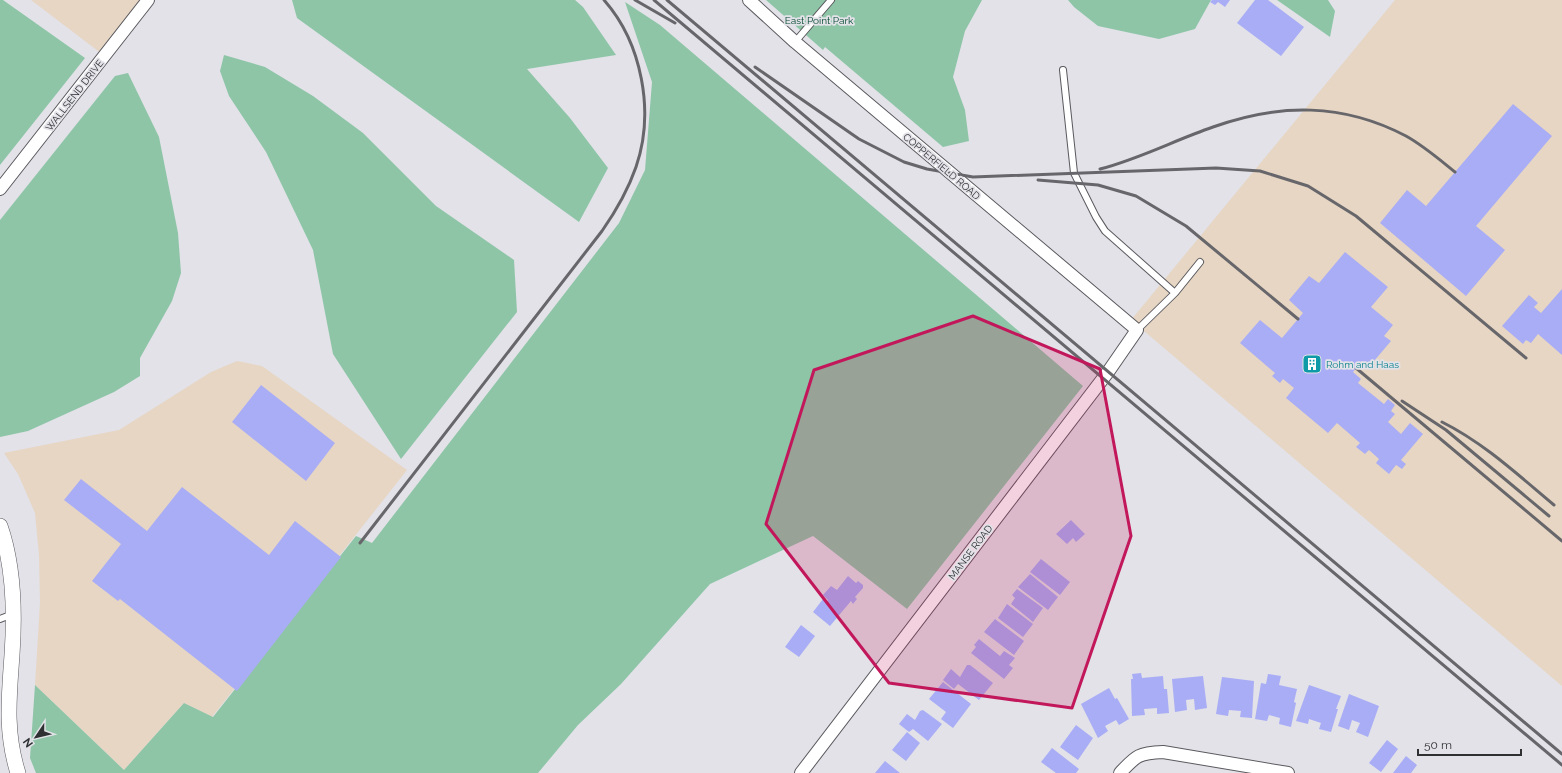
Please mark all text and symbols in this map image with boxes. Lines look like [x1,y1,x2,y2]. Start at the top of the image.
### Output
park label: East Point Park [785,15,854,26]
street label: WALLSEND DRIVE [43,58,105,133]
street label: COPPERFIELD ROAD [901,131,982,202]
building icon: Rohm and Haas [1301,353,1323,375]
place label: Rohm and Haas [1326,359,1399,370]
street label: MANSE ROAD [946,523,995,582]
north arrow [16,717,56,757]
scale bar [1418,731,1521,757]
text: N [20,735,36,750]
text: 50 m [1424,738,1452,752]

